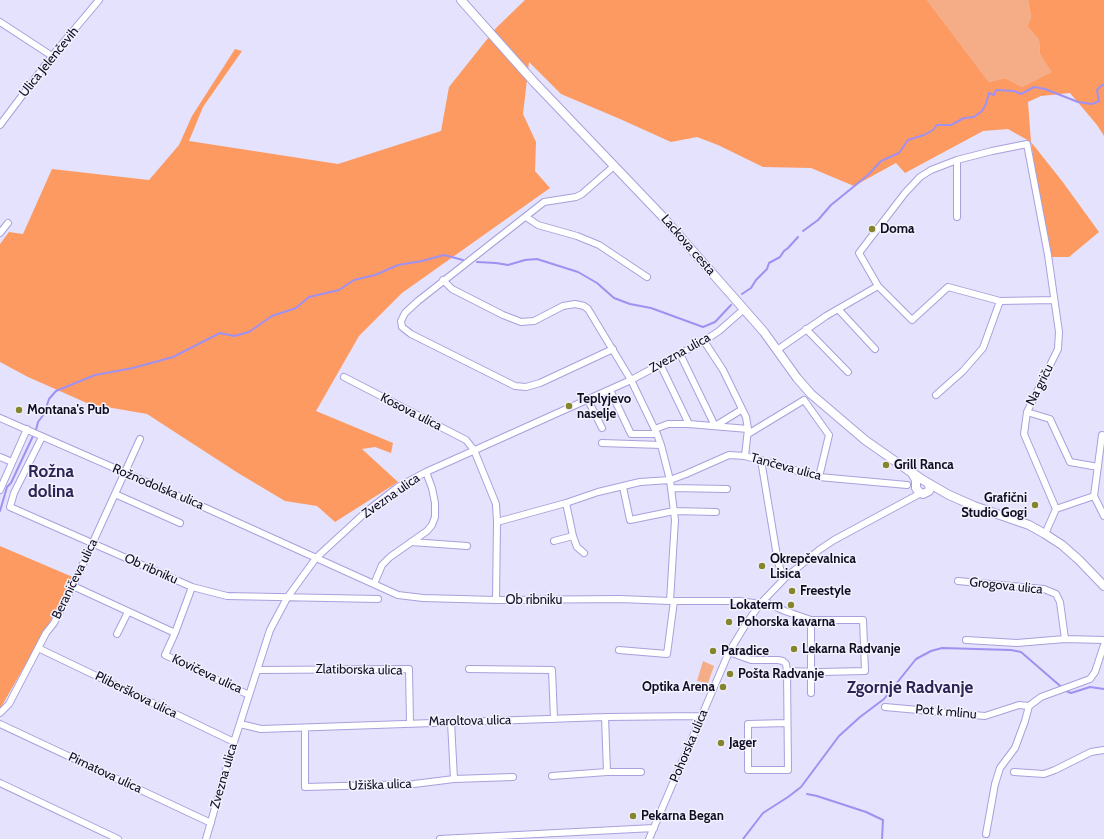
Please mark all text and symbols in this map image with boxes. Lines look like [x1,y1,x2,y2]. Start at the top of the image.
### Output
street label: Ulica Jelenčevih [16,24,82,100]
street label: Lackova cesta [657,212,719,278]
place label: Doma [880,221,914,237]
marker: Doma [867,224,877,234]
street label: Zvezna ulica [647,330,713,376]
street label: Na griču [1023,362,1057,408]
street label: Kosova ulica [378,390,444,434]
place label: Teplyjevo naselje [577,391,631,422]
marker: Teplyjevo naselje [564,401,574,411]
place label: Montana's Pub [27,402,109,418]
marker: Montana's Pub [14,405,24,415]
street label: Tančeva ulica [749,450,823,484]
place label: Grill Ranca [894,457,954,473]
marker: Grill Ranca [881,460,891,470]
street label: Rožnodolska ulica [110,461,206,513]
district label: Rožna dolina [28,462,74,502]
street label: Zvezna ulica [359,470,423,522]
place label: Grafični Studio Gogi [961,490,1027,521]
marker: Grafični Studio Gogi [1030,500,1040,510]
street label: Beraničeva ulica [49,536,101,622]
street label: Ob ribniku [122,550,180,588]
place label: Okrepčevalnica Lisica [770,551,856,582]
marker: Okrepčevalnica Lisica [757,561,767,571]
street label: Grogova ulica [969,574,1043,598]
place label: Freestyle [800,583,851,599]
marker: Freestyle [787,586,797,596]
street label: Ob ribniku [506,592,562,608]
place label: Lokaterm [730,597,783,613]
marker: Lokaterm [786,600,796,610]
place label: Pohorska kavarna [737,614,835,630]
marker: Pohorska kavarna [724,617,734,627]
place label: Lekarna Radvanje [802,641,901,657]
place label: Paradice [721,643,769,659]
marker: Lekarna Radvanje [789,644,799,654]
marker: Paradice [708,646,718,656]
street label: Kovičeva ulica [169,651,245,697]
street label: Zlatiborska ulica [315,661,403,679]
place label: Pošta Radvanje [738,666,824,682]
street label: Pliberškova ulica [92,668,180,722]
marker: Pošta Radvanje [725,669,735,679]
district label: Zgornje Radvanje [847,678,973,698]
place label: Optika Arena [642,679,715,695]
marker: Optika Arena [718,682,728,692]
street label: Pot k mlinu [915,702,977,722]
street label: Pohorska ulica [667,707,711,785]
street label: Maroltova ulica [429,712,511,730]
place label: Jager [729,735,756,751]
marker: Jager [716,738,726,748]
street label: Zvezna ulica [207,742,241,810]
street label: Pirnatova ulica [66,749,144,797]
street label: Užiška ulica [348,776,412,794]
place label: Pekarna Began [641,808,724,824]
marker: Pekarna Began [628,811,638,821]

